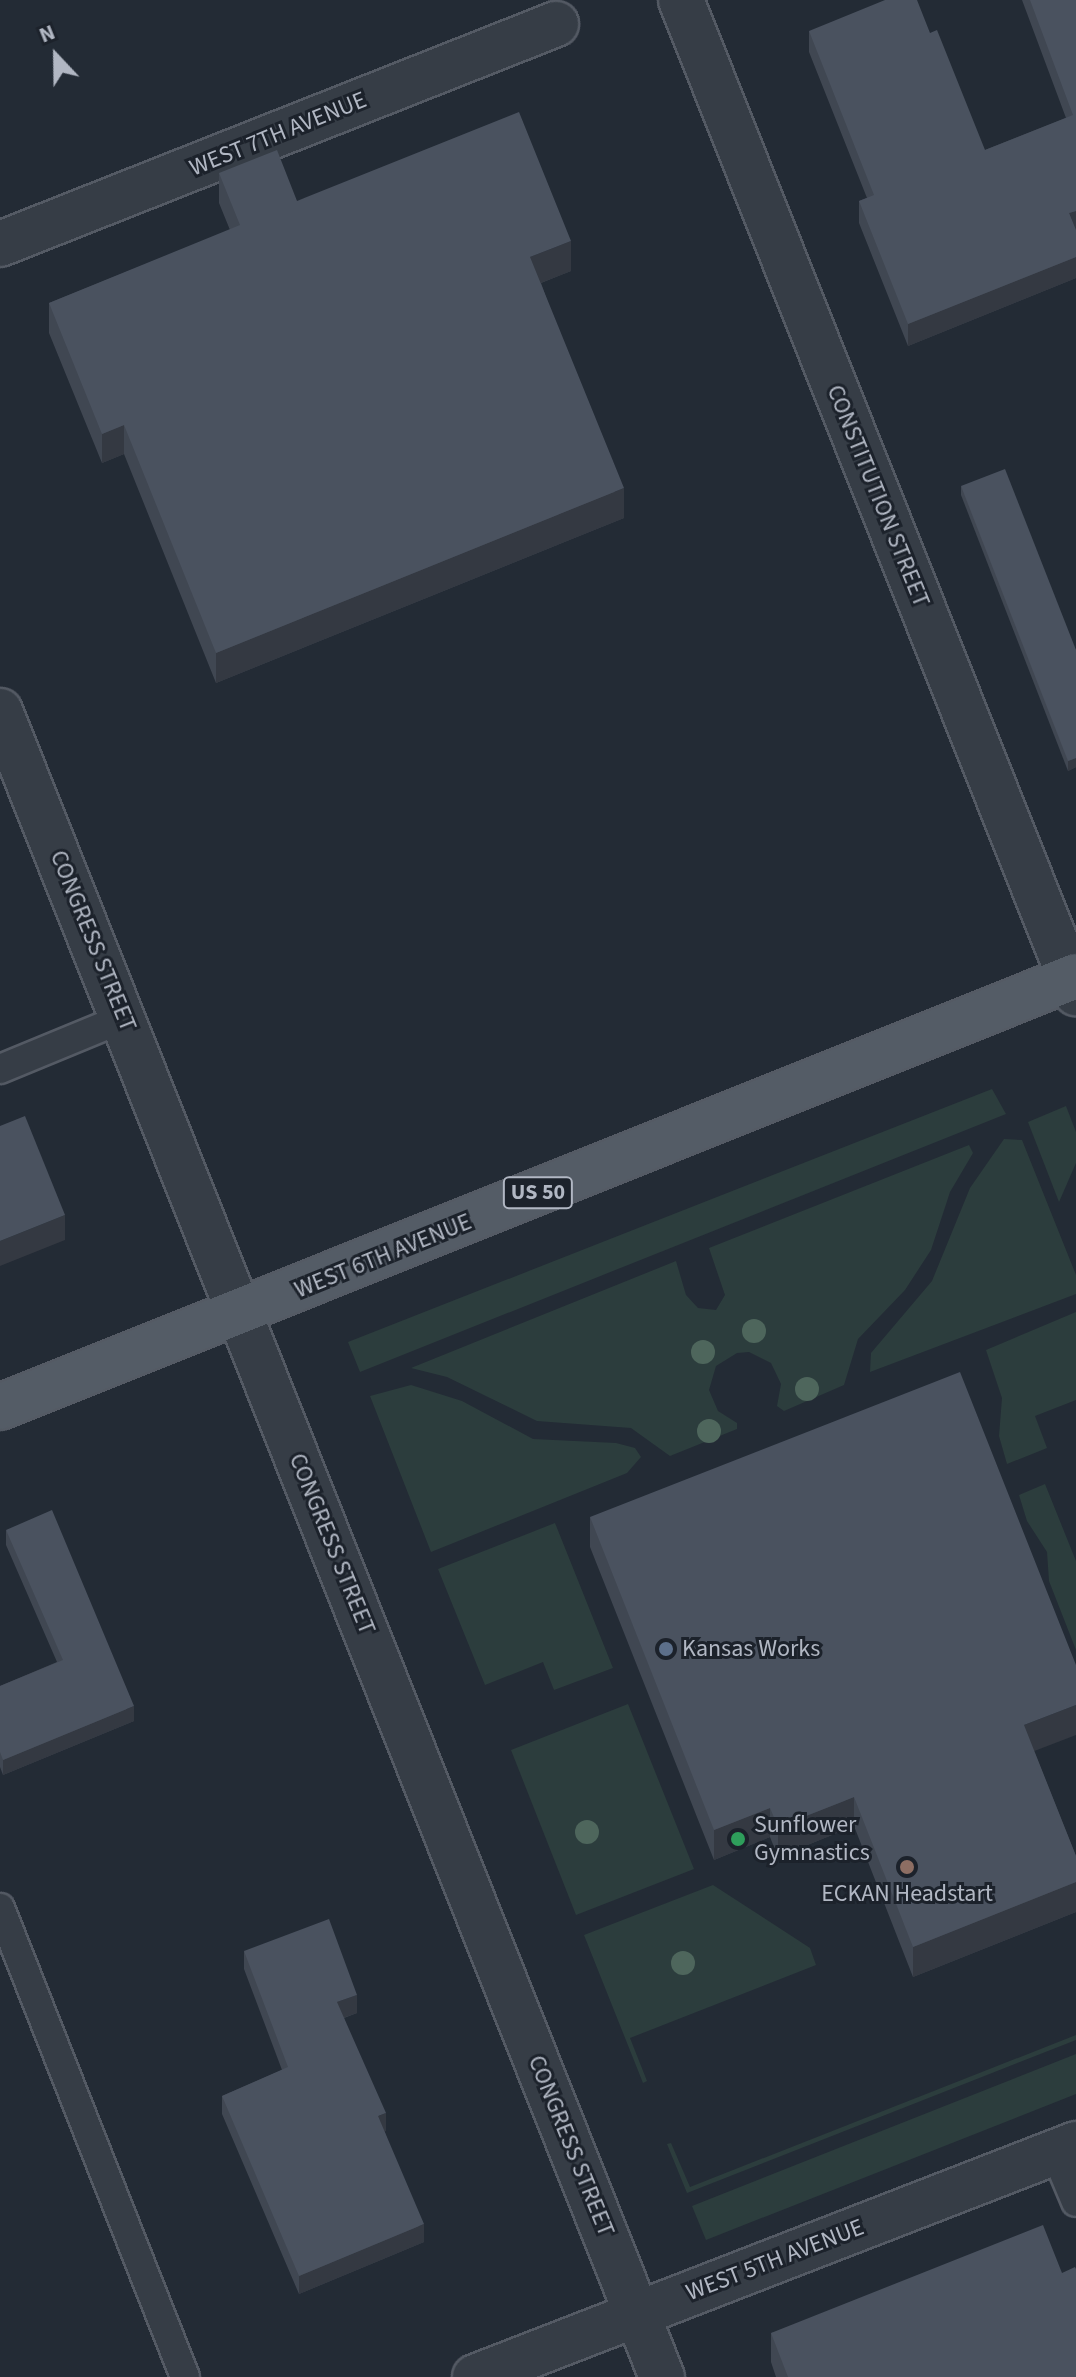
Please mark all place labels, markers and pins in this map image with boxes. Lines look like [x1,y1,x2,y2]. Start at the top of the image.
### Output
place label: Kansas Works [682,1635,820,1663]
marker: Kansas Works [657,1640,675,1658]
place label: Sunflower Gymnastics [754,1811,870,1867]
marker: Sunflower Gymnastics [729,1830,747,1848]
marker: ECKAN Headstart [898,1858,916,1876]
place label: ECKAN Headstart [821,1880,993,1908]

